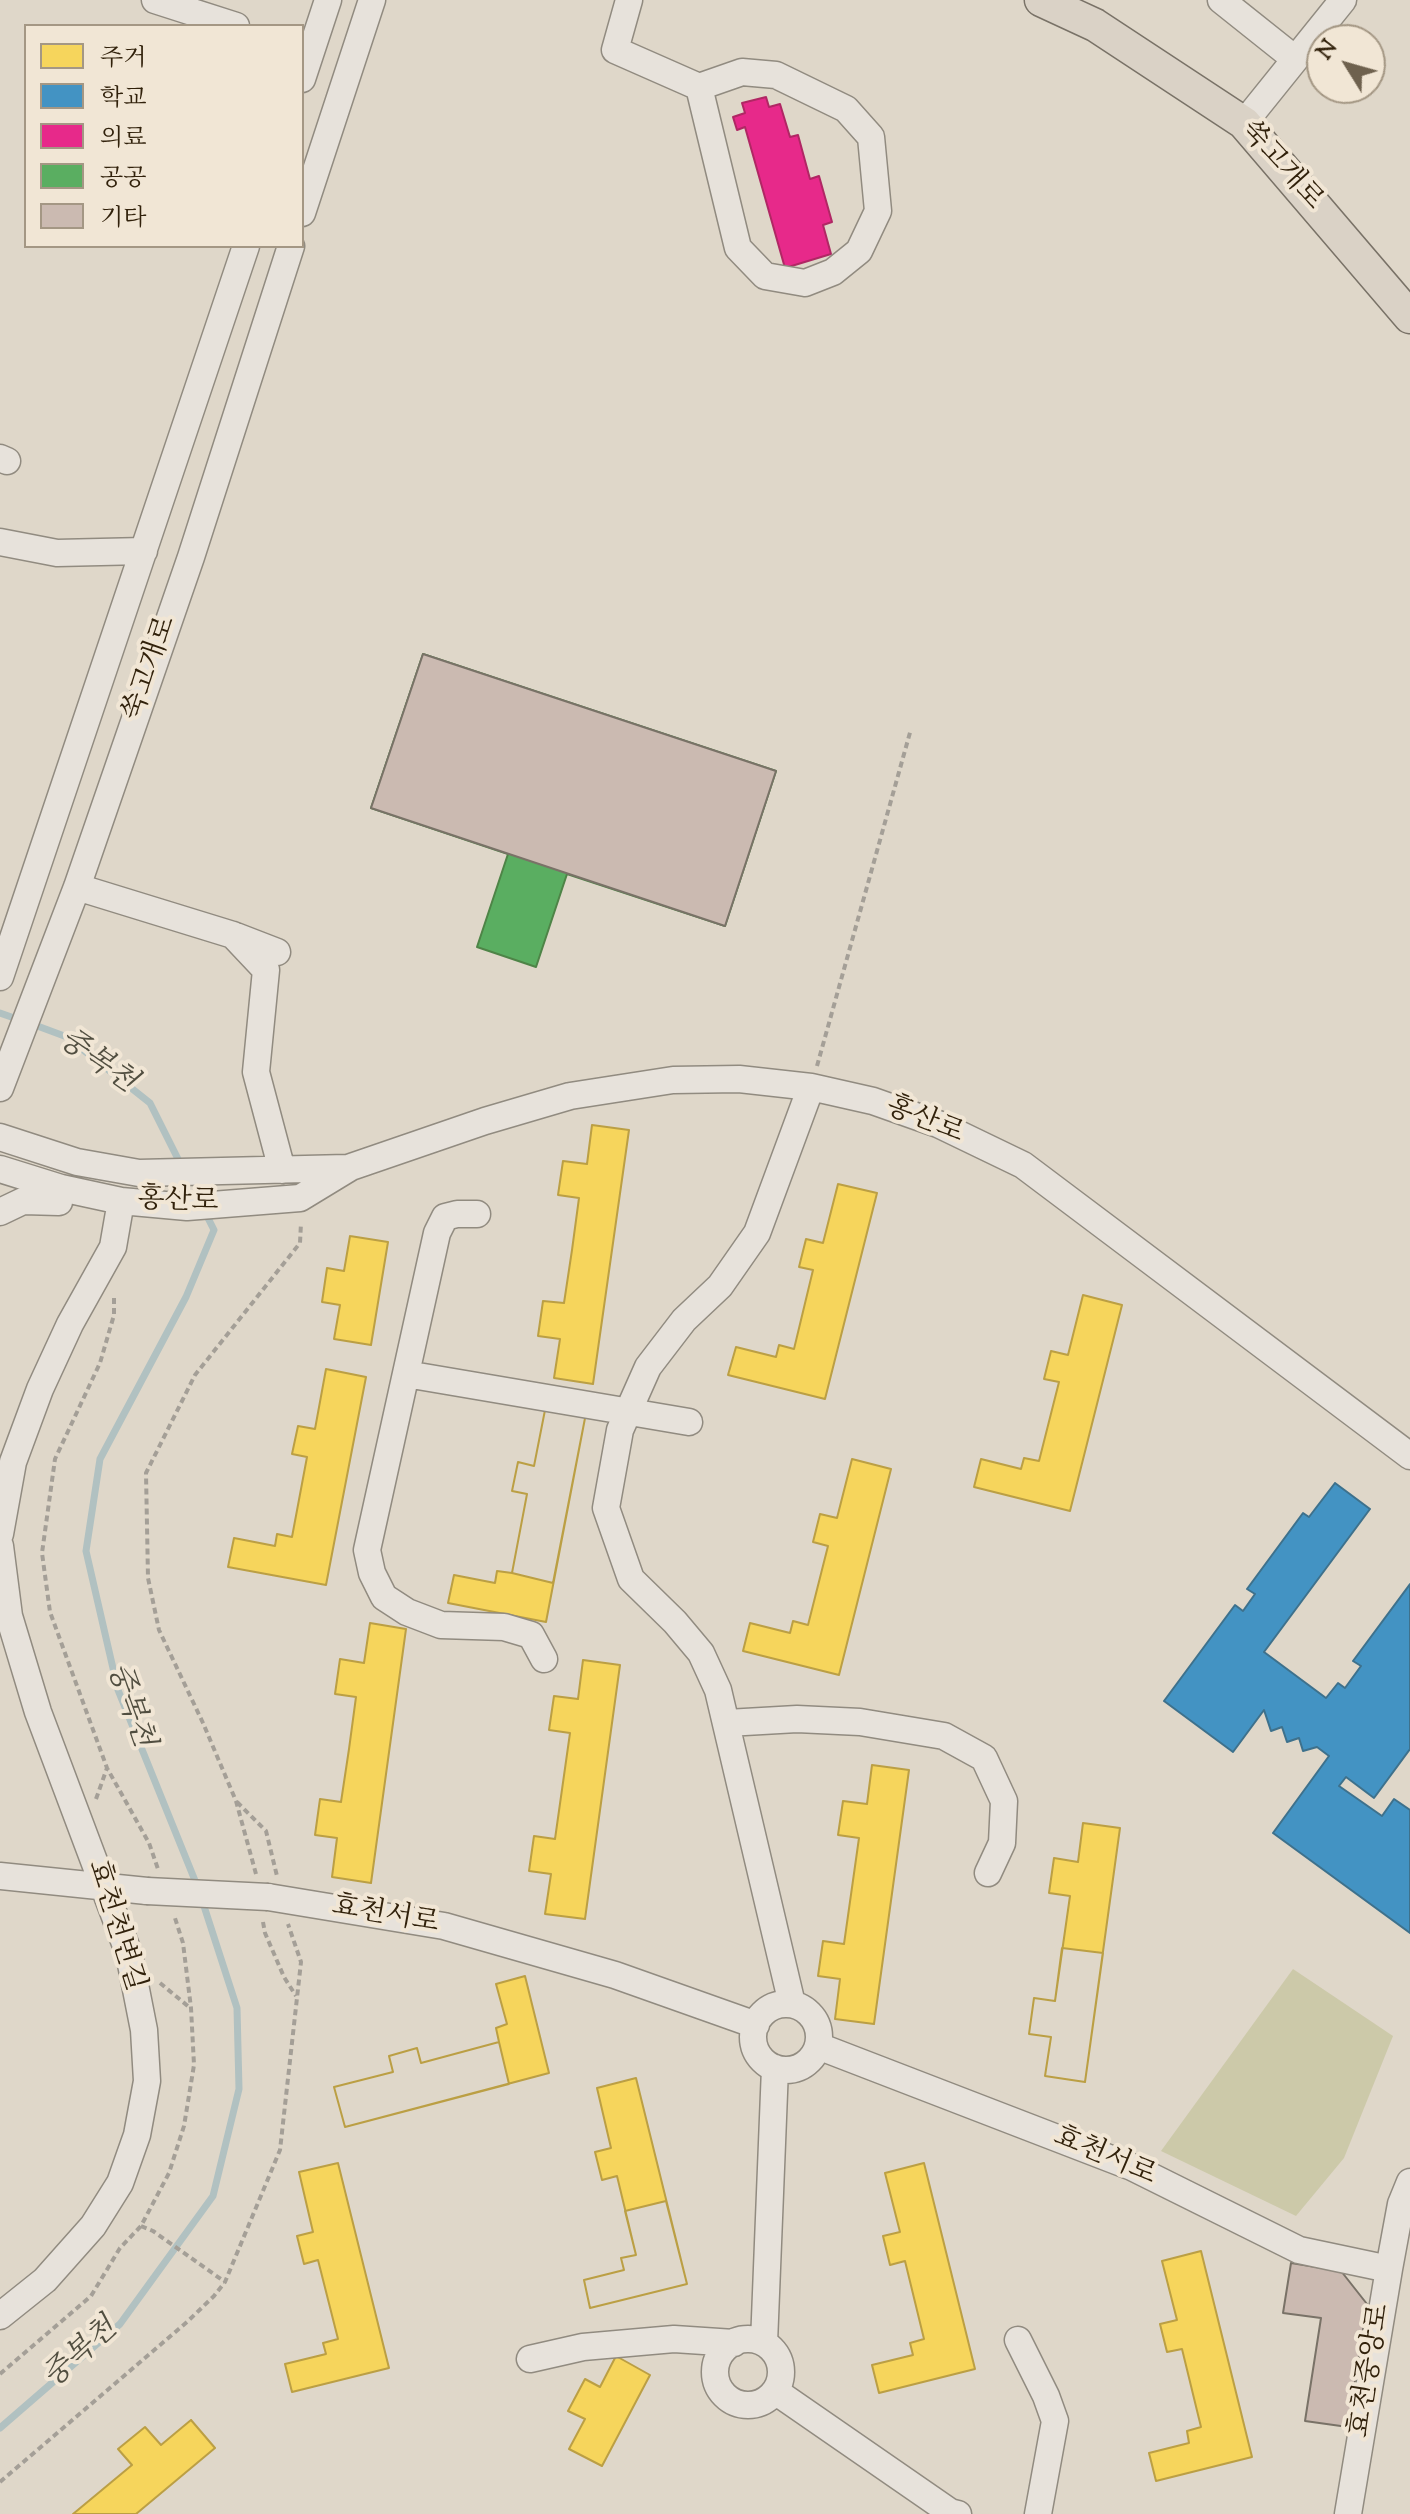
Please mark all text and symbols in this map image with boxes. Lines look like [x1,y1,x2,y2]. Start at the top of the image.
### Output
legend [24,24,304,248]
north arrow [1306,24,1386,104]
text: N [1310,34,1346,67]
text: 주거 [100,42,146,76]
text: 학교 [100,82,146,116]
street label: 쑥고개로 [1231,116,1329,218]
text: 의료 [100,122,146,156]
text: 공공 [100,162,146,196]
text: 기타 [100,202,146,236]
street label: 쑥고개로 [119,612,185,726]
water label: 중복천 [50,1023,142,1103]
street label: 홍산로 [880,1091,968,1153]
street label: 홍산로 [137,1185,219,1221]
water label: 중복천 [97,1659,159,1753]
street label: 효천천변길 [78,1856,150,1996]
street label: 효천서로 [329,1891,441,1943]
street label: 효천서로 [1048,2121,1160,2195]
street label: 효천중앙로 [1345,2302,1399,2440]
water label: 중복천 [38,2313,126,2397]

